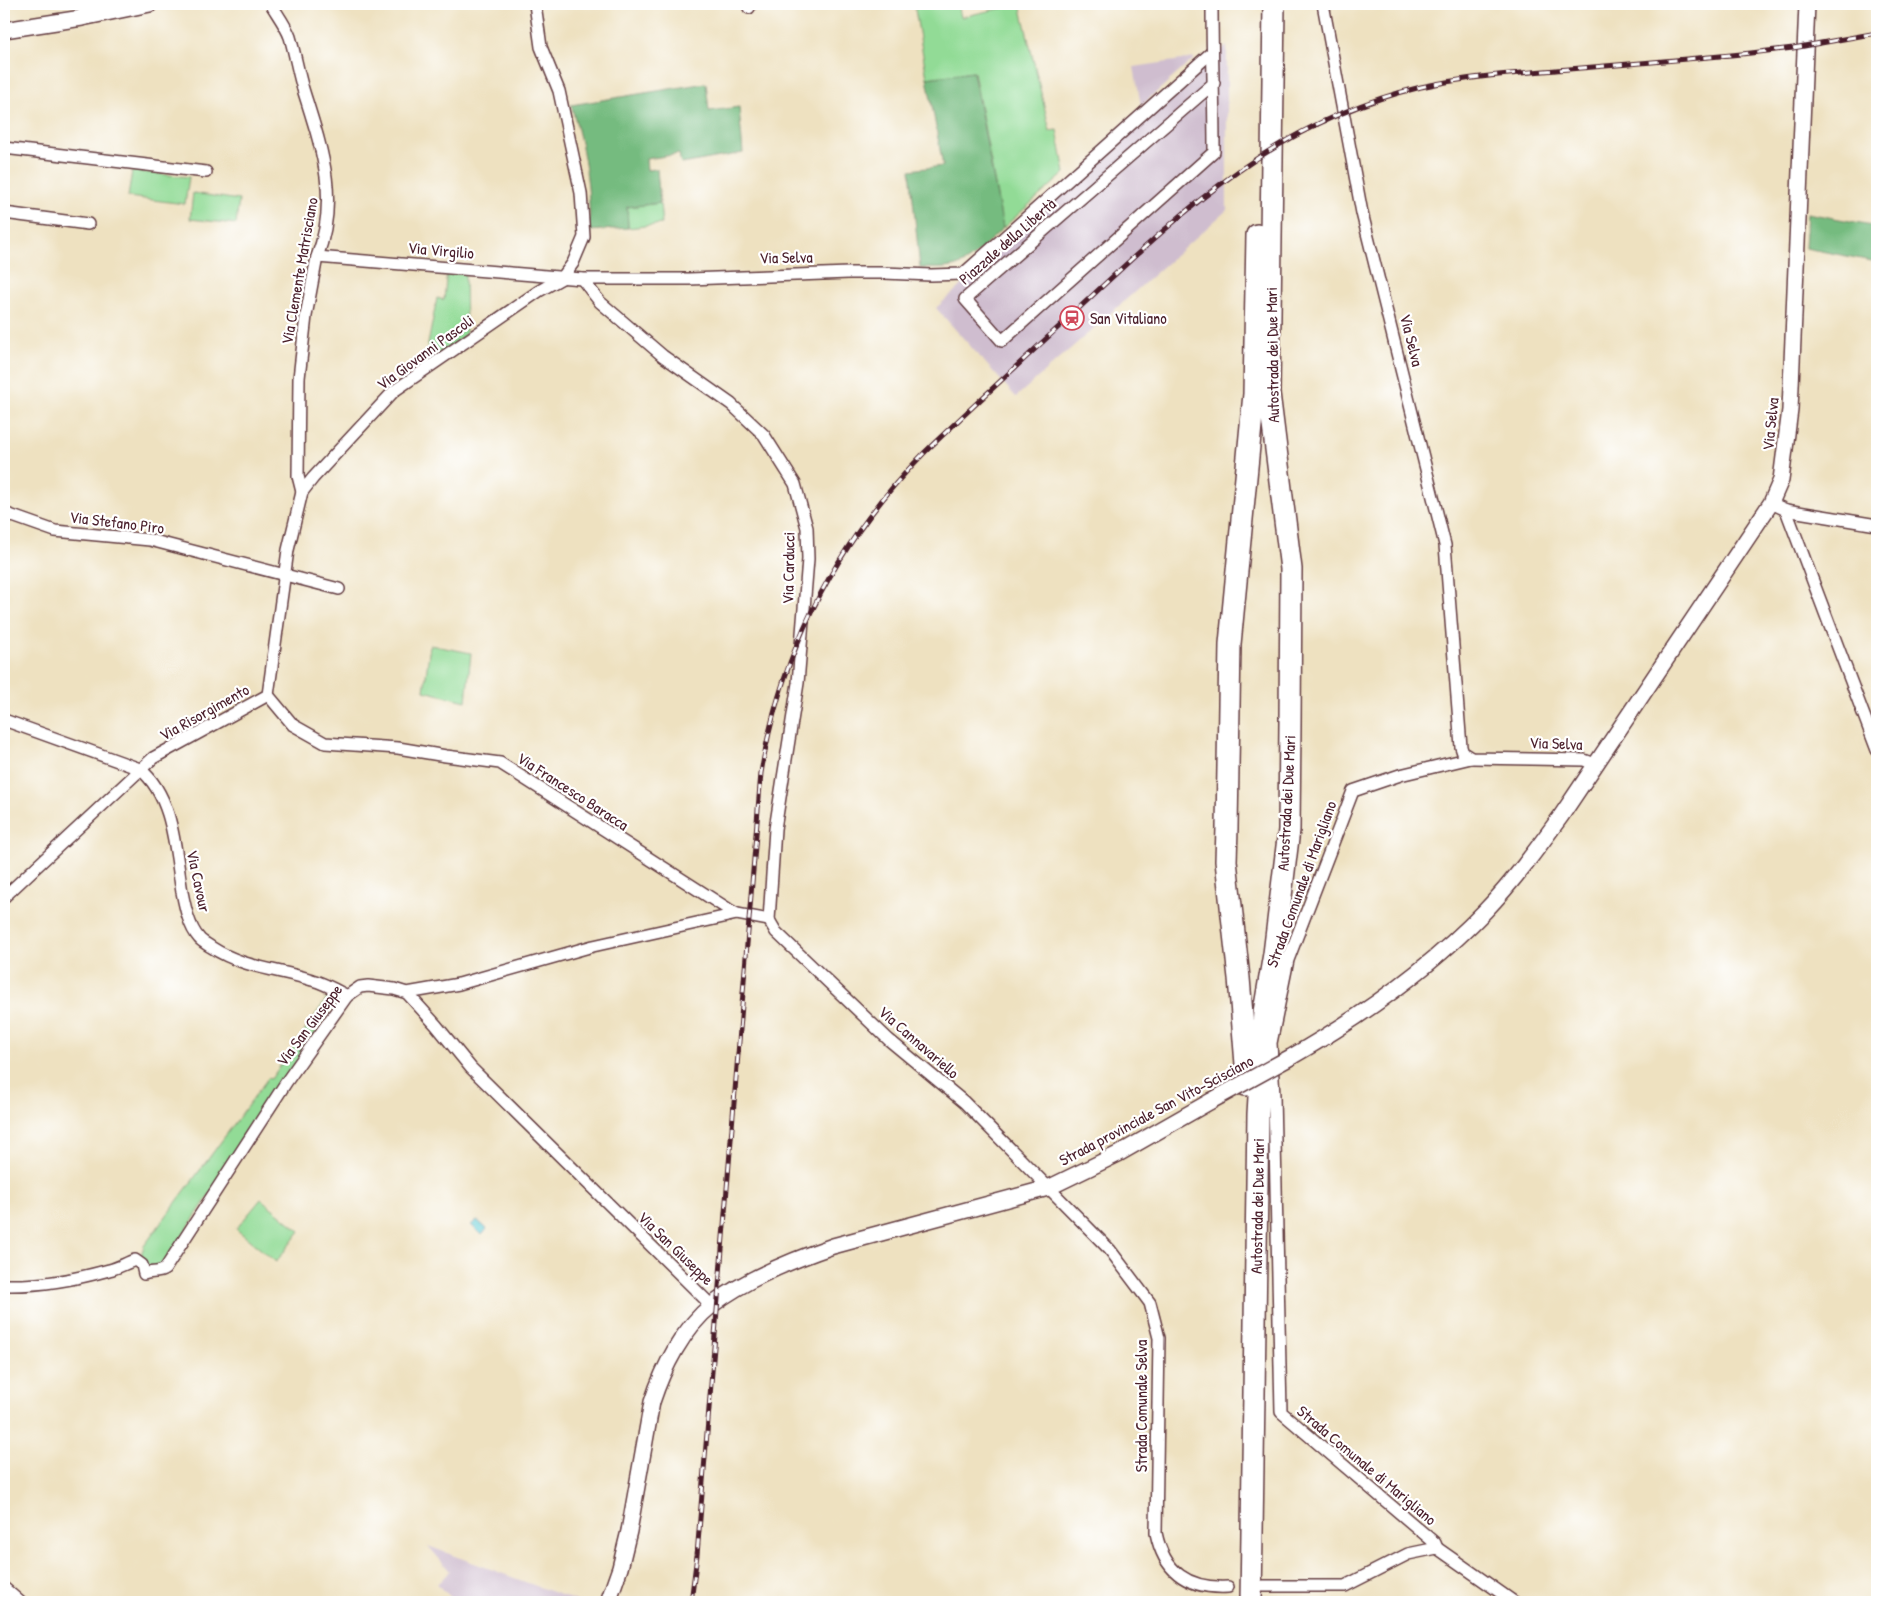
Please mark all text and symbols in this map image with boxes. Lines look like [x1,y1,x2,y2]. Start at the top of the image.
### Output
street label: Piazzale della Libertà [954,193,1060,289]
street label: Via Clemente Matrisciano [275,195,323,346]
street label: Via Virgilio [407,236,476,264]
street label: Via Selva [759,246,813,268]
street label: Autostrada dei Due Mari [1260,287,1284,423]
station icon: San Vitaliano [1059,305,1085,331]
place label: San Vitaliano [1090,307,1167,329]
street label: Via Giovanni Pascoli [372,309,478,395]
street label: Via Selva [1395,312,1429,368]
street label: Via Selva [1756,396,1784,452]
street label: Via Stefano Piro [69,505,166,539]
street label: Via Carducci [776,532,800,604]
street label: Via Risorgimento [155,678,253,746]
street label: Via Selva [1529,731,1583,755]
street label: Autostrada dei Due Mari [1271,735,1301,871]
street label: Via Francesco Baracca [513,747,633,835]
street label: Strada Comunale di Marigliano [1261,797,1342,970]
street label: Via Cavour [182,848,216,914]
street label: Via San Giuseppe [271,979,347,1070]
street label: Via Cannavariello [874,1001,965,1084]
street label: Strada provinciale San Vito-Scisciano [1055,1049,1257,1171]
street label: Autostrada dei Due Mari [1245,1138,1269,1274]
street label: Via San Giuseppe [633,1206,719,1290]
street label: Strada Comunale Selva [1130,1340,1152,1472]
street label: Strada Comunale di Marigliano [1293,1400,1442,1530]

